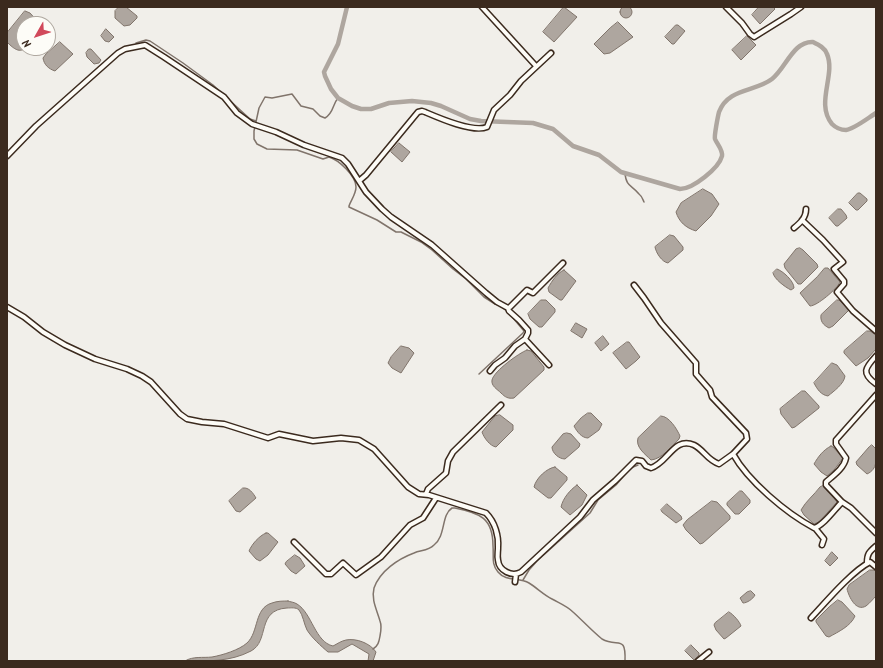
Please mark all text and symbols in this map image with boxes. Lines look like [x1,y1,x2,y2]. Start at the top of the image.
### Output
north arrow [16,16,56,56]
text: N [18,35,37,51]

